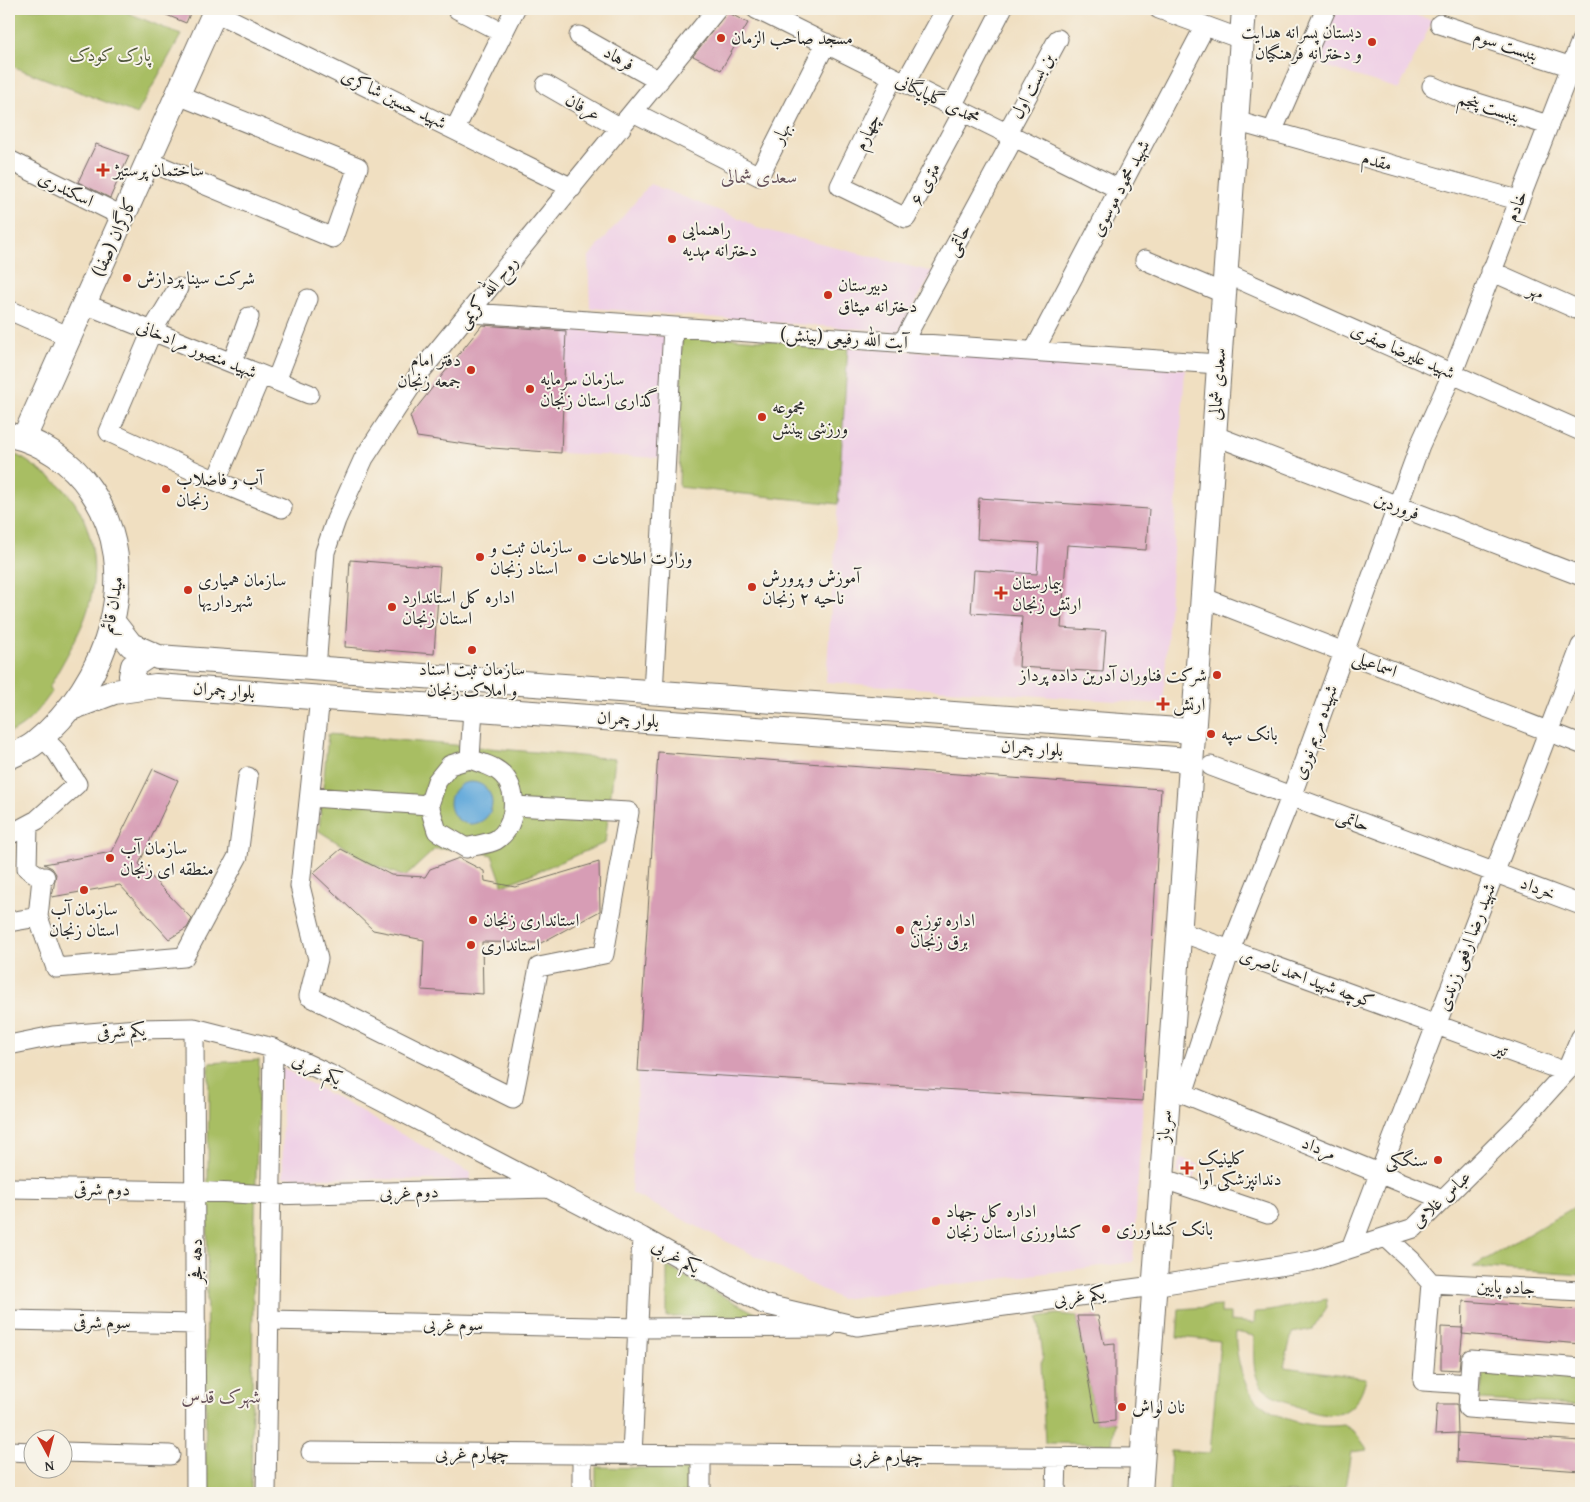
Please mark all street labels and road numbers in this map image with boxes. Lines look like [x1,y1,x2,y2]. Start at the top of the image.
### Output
street label: بنبست سوم [1469,21,1542,70]
street label: فرهاد [599,38,640,77]
street label: بن بست اول [1003,47,1061,124]
street label: شهید حسین شاکری [337,61,451,136]
street label: محمدی گلپایگانی [891,66,985,131]
street label: بنبست پنجم [1454,84,1524,133]
street label: عرفان [561,86,606,127]
street label: چهارم [846,109,890,156]
street label: بهار [763,117,797,150]
street label: شهید محمود موسوی [1083,135,1156,241]
street label: مقدم [1358,144,1395,180]
street label: ۶ متری [902,157,947,210]
street label: اسکندری [34,164,99,214]
street label: خادم [1497,186,1537,226]
street label: کارگران (صفا) [84,193,143,281]
street label: حاتمی [938,219,977,261]
street label: روح الله کریمی [449,250,527,336]
street label: مهر [1522,274,1549,306]
street label: شهید منصور مرادخانی [133,312,262,385]
street label: شهید علیرضا صفری [1347,315,1460,386]
street label: آیت الله رفیعی (بینش) [779,320,911,356]
street label: سعدی شمالی [1201,347,1233,421]
street label: فروردین [1371,485,1424,527]
street label: میدان قائم [93,574,133,636]
street label: اسماعیلی [1349,643,1401,684]
street label: بلوار چمران [192,674,256,705]
street label: شهیده مریم نوری [1285,680,1347,784]
street label: بلوار چمران [596,703,660,734]
street label: بلوار چمران [1000,732,1064,763]
street label: حاتمی [1333,801,1374,838]
street label: خرداد [1517,868,1560,907]
street label: شهید رضا ارفعی زرندی [1429,879,1502,1015]
street label: کوچه شهید احمد ناصری [1236,941,1378,1014]
street label: یکم شرقی [96,1016,148,1049]
street label: تیر [1488,1033,1513,1064]
street label: یکم غربی [286,1045,348,1096]
street label: سرباز [1149,1109,1178,1145]
street label: مرداد [1298,1128,1340,1167]
street label: عباس غلامی [1404,1164,1477,1234]
street label: دوم شرقی [74,1175,130,1205]
street label: دوم غربی [379,1177,439,1209]
street label: یکم غربی [645,1231,707,1284]
street label: دهه فجر [182,1238,209,1286]
street label: جاده پایین [1476,1271,1536,1302]
street label: یکم غربی [1051,1278,1109,1316]
street label: سوم شرقی [73,1308,131,1338]
street label: سوم غربی [423,1309,483,1341]
street label: چهارم غربی [435,1439,509,1469]
street label: چهارم غربی [849,1442,923,1472]

